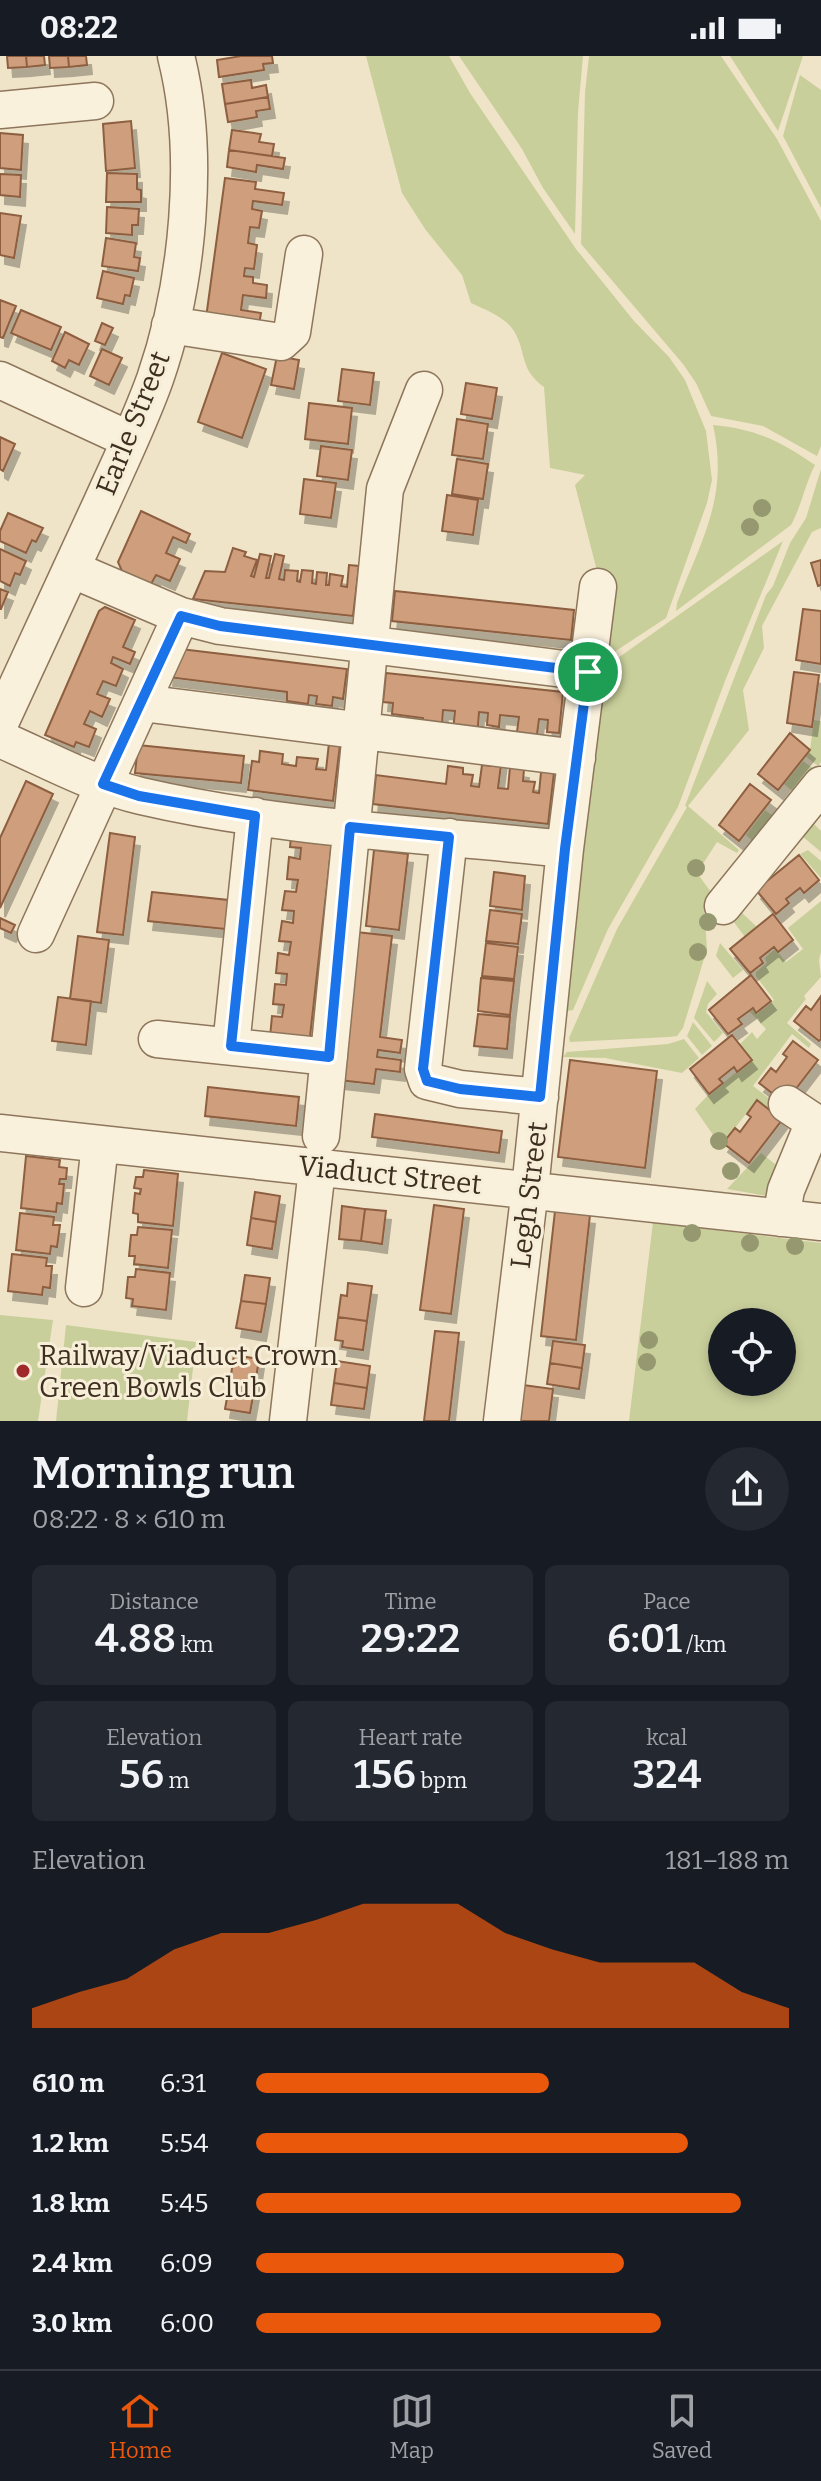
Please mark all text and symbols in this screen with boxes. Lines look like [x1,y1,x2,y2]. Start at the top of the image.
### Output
text: 08:22 [40,10,118,46]
street label: Earle Street [89,346,177,500]
pin [554,638,622,706]
icon: arrive [566,650,610,694]
street label: Legh Street [504,1120,554,1270]
street label: Viaduct Street [297,1149,483,1201]
map controls [708,1308,796,1396]
button: locate [708,1308,796,1396]
place label: Railway/Viaduct Crown Green Bowls Club [39,1339,338,1404]
marker: Railway/Viaduct Crown Green Bowls Club [14,1362,32,1380]
text: Morning run [32,1447,295,1500]
button: share [705,1447,789,1531]
text: 08:22 · 8 × 610 m [32,1504,225,1535]
text: Distance [110,1588,199,1615]
text: Time [385,1588,436,1615]
text: Pace [643,1588,691,1615]
text: 4.88 [95,1615,176,1663]
text: 29:22 [361,1615,460,1663]
text: 6:01 [607,1615,682,1663]
text: km [176,1631,214,1658]
text: /km [682,1631,727,1658]
text: Elevation [106,1724,202,1751]
text: Heart rate [358,1724,463,1751]
text: kcal [646,1724,687,1751]
text: 56 [119,1751,164,1799]
text: 156 [354,1751,416,1799]
text: 324 [632,1751,701,1799]
text: m [164,1767,190,1794]
text: bpm [416,1767,467,1794]
text: Elevation [32,1845,145,1876]
text: 181–188 m [666,1845,789,1876]
text: 610 m [32,2068,104,2099]
text: 6:31 [160,2068,206,2099]
text: 1.2 km [32,2128,109,2159]
text: 5:54 [160,2128,208,2159]
text: 1.8 km [32,2188,110,2219]
text: 5:45 [160,2188,208,2219]
text: 2.4 km [32,2248,113,2279]
text: 6:09 [160,2248,213,2279]
text: 3.0 km [32,2308,112,2339]
text: 6:00 [160,2308,214,2339]
tab: Home [109,2389,172,2464]
tab: Map [390,2389,434,2464]
tab: Saved [652,2389,712,2464]

